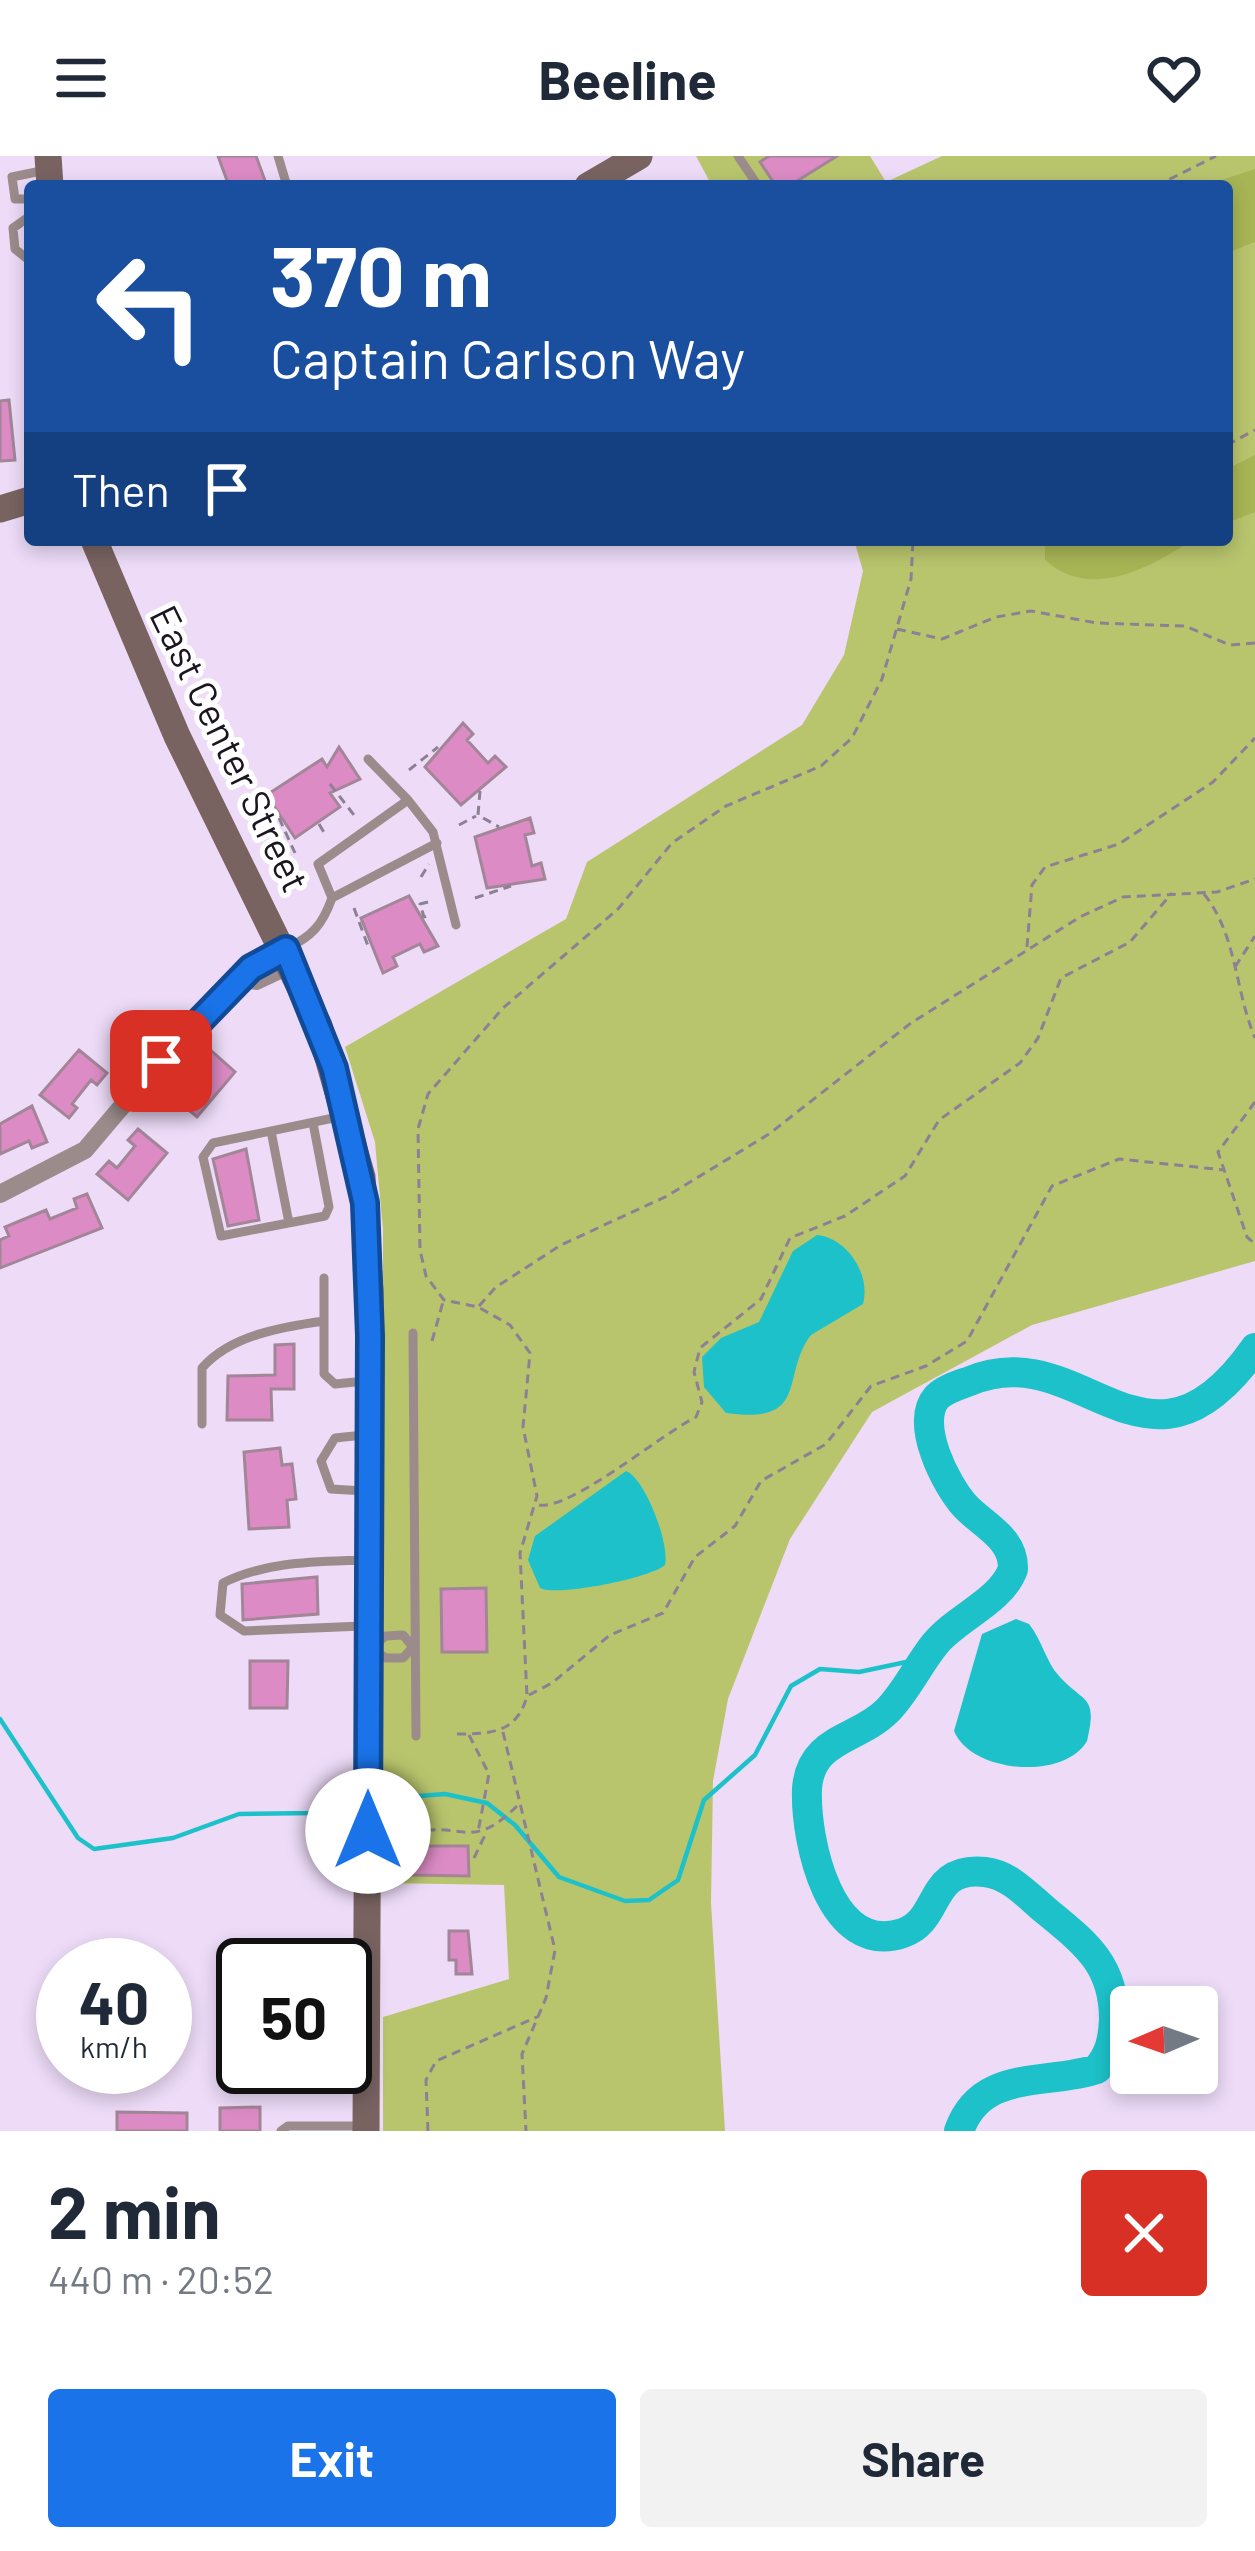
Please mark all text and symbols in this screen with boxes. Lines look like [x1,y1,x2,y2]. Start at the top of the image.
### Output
icon: menu [48,45,114,111]
icon: heart [1141,45,1207,111]
text: Beeline [538,46,717,111]
text: 370 m [270,223,492,324]
icon: left [72,228,228,384]
text: Captain Carlson Way [270,325,745,390]
icon: arrive [194,456,260,522]
text: Then [72,462,170,516]
street label: East Center Street [141,597,321,899]
pin [110,1010,212,1112]
icon: arrive [128,1028,194,1094]
position arrow [305,1768,431,1894]
speed limit sign: 50 [216,1938,372,2094]
text: 40 [79,1965,149,2037]
north arrow [1110,1986,1218,2094]
map controls [1110,1986,1218,2094]
text: km/h [80,2028,148,2064]
text: 2 min [48,2167,221,2253]
button: close [1081,2170,1207,2296]
text: 440 m · 20:52 [48,2255,274,2302]
button: Exit [48,2389,616,2527]
button: Share [640,2389,1207,2527]

